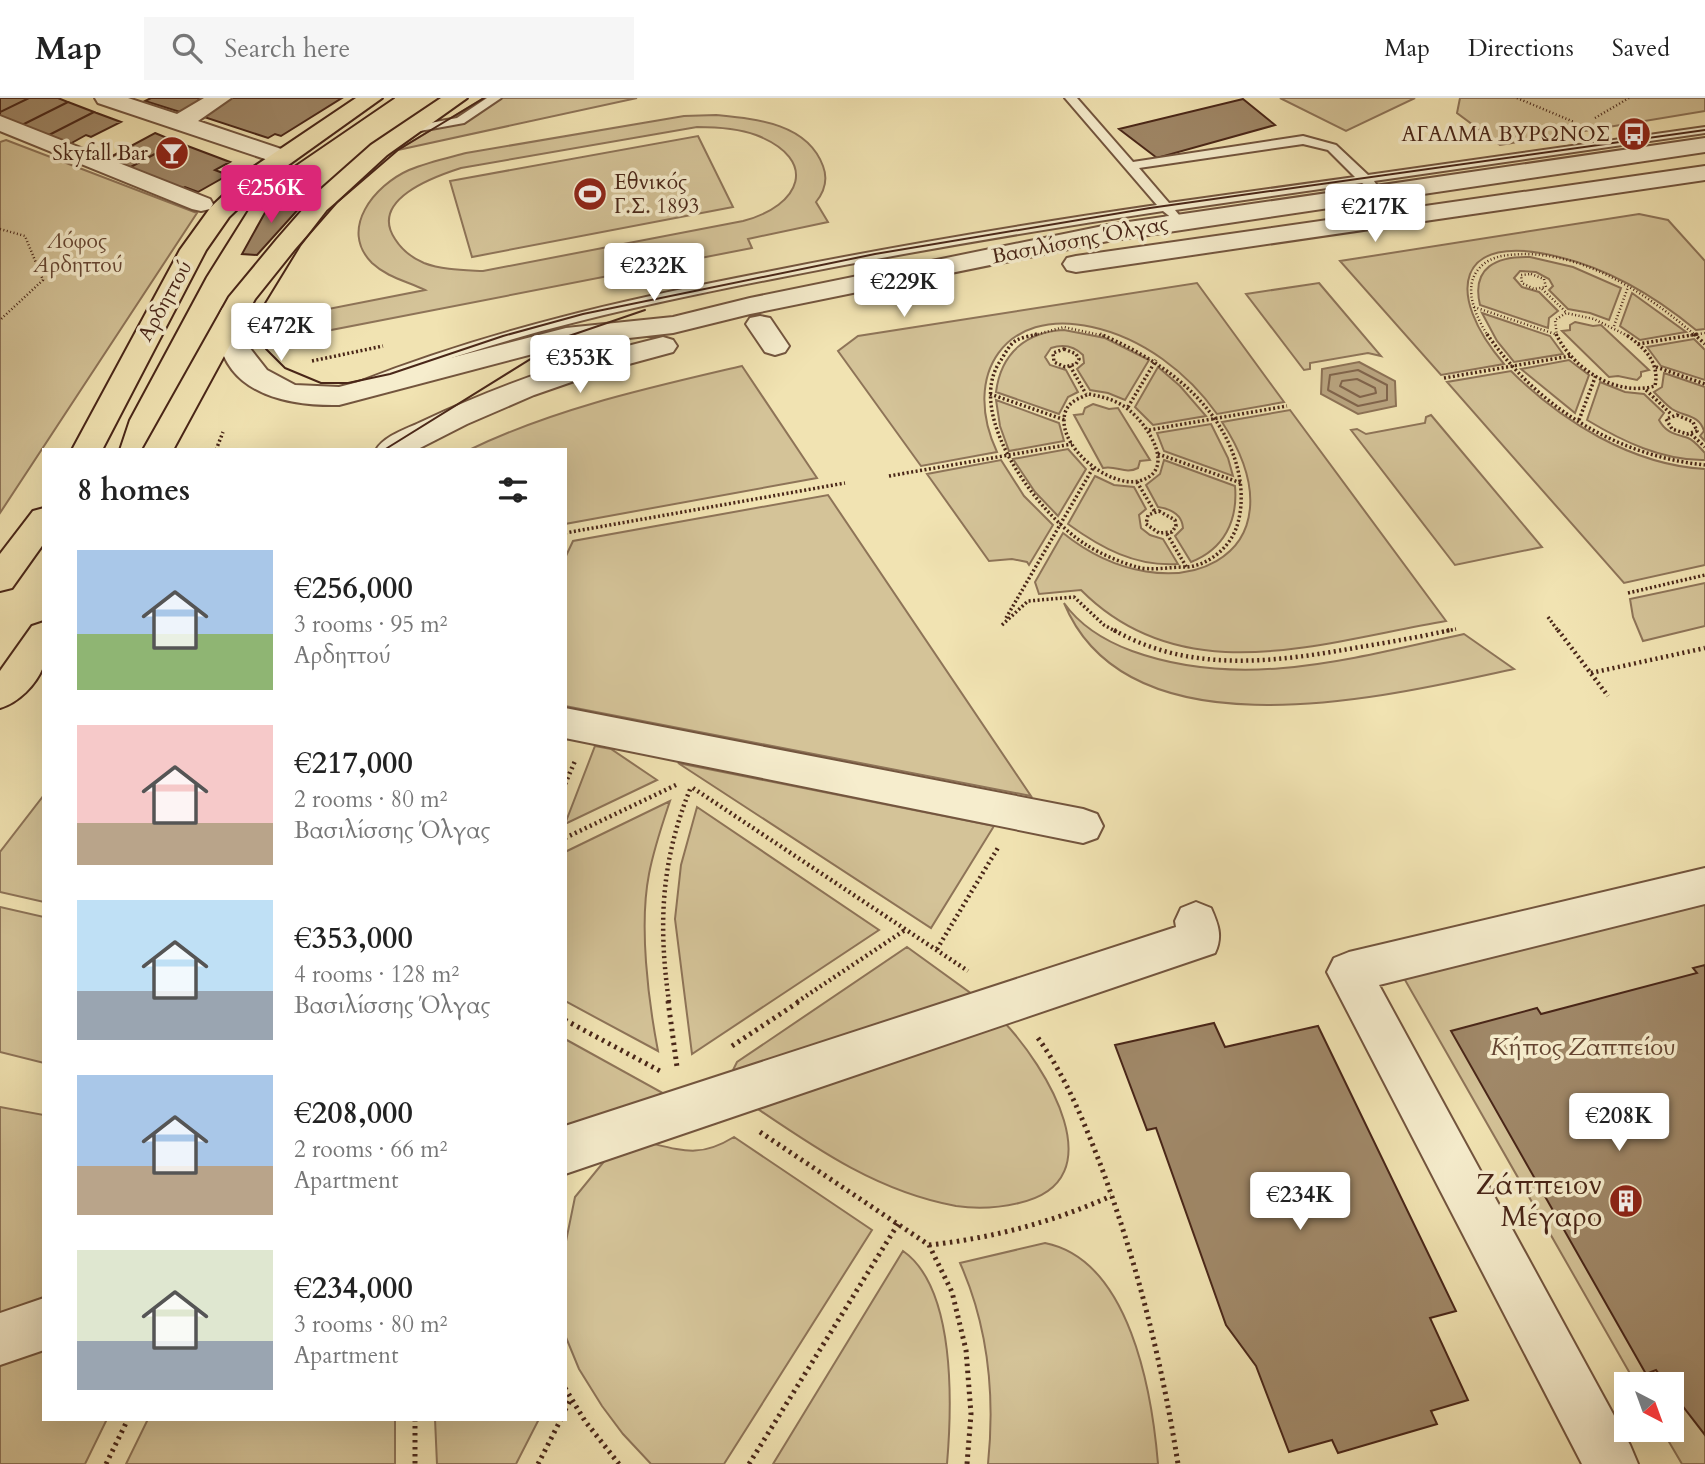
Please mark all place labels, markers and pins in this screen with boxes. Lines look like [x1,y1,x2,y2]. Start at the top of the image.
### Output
bus stop icon: ΑΓΑΛΜΑ ΒΥΡΩΝΟΣ [1615,115,1653,153]
place label: ΑΓΑΛΜΑ ΒΥΡΩΝΟΣ [1401,120,1610,149]
bar icon: Skyfall Bar [153,134,191,172]
place label: Skyfall Bar [52,139,148,168]
pin: €256K [222,166,320,225]
place label: Εθνικός Γ.Σ. 1893 [614,168,699,221]
sports icon: Εθνικός Γ.Σ. 1893 [571,175,609,213]
pin: €217K [1326,184,1424,244]
pin: €232K [605,244,703,303]
pin: €229K [855,260,953,319]
pin: €472K [232,303,330,363]
pin: €353K [531,336,629,395]
pin: €208K [1570,1094,1668,1153]
place label: Ζάππειον Μέγαρο [1476,1166,1602,1236]
pin: €234K [1251,1172,1349,1232]
building icon: Ζάππειον Μέγαρο [1607,1182,1645,1220]

